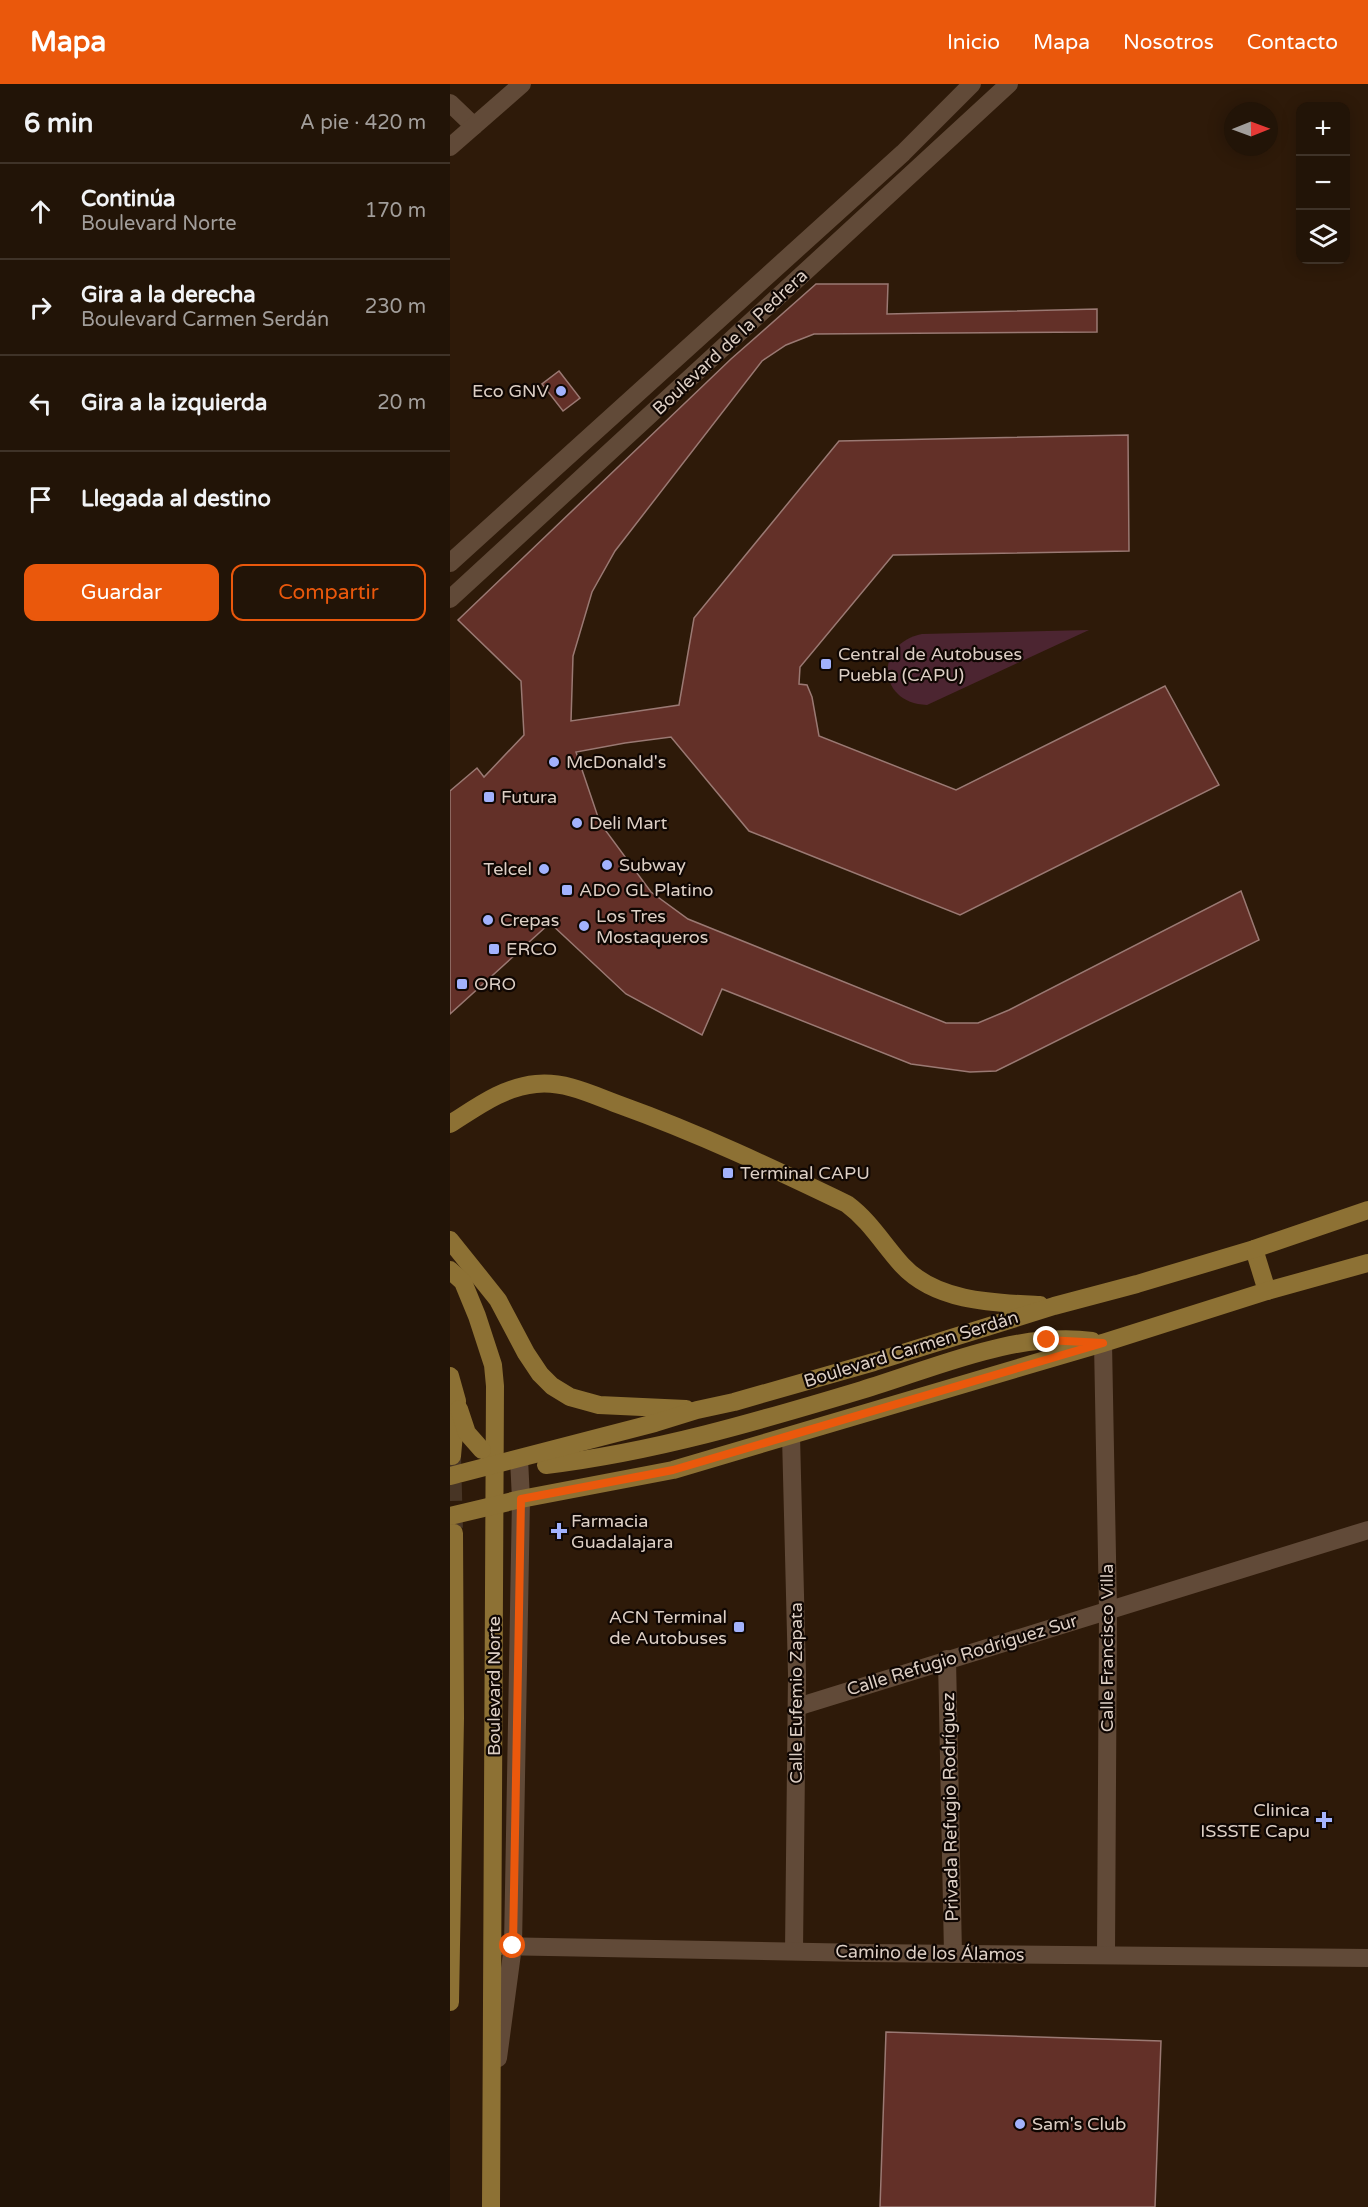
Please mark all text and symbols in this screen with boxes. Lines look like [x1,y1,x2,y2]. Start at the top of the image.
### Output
text: Mapa [30,25,106,59]
text: Inicio [947,30,1000,55]
text: Mapa [1033,30,1090,55]
text: Nosotros [1123,30,1214,55]
text: Contacto [1247,30,1338,55]
north arrow [1224,102,1278,156]
map controls [1296,102,1350,264]
button: + [1296,102,1350,156]
text: 6 min [24,108,93,139]
text: A pie · 420 m [300,111,426,135]
button: − [1296,156,1350,210]
text: Continúa [81,186,175,212]
icon: ahead [24,195,57,228]
text: 170 m [365,199,426,223]
button: layers [1296,210,1350,264]
text: Boulevard Norte [81,212,237,236]
street label: Boulevard de la Pedrera [648,264,812,420]
text: Gira a la derecha [81,282,256,308]
icon: right [24,291,57,324]
text: 230 m [365,295,426,319]
text: Boulevard Carmen Serdán [81,308,329,332]
place label: Eco GNV [472,380,550,402]
marker: Eco GNV [554,384,568,398]
icon: left [24,387,57,420]
text: Gira a la izquierda [81,390,267,416]
text: 20 m [377,391,426,415]
icon: arrive [24,483,57,516]
text: Llegada al destino [81,486,271,512]
button: Guardar [24,564,219,621]
button: Compartir [231,564,426,621]
place label: Central de Autobuses Puebla (CAPU) [838,643,1022,686]
marker: Central de Autobuses Puebla (CAPU) [819,657,833,671]
place label: McDonald's [566,751,666,773]
marker: McDonald's [547,755,561,769]
place label: Futura [501,786,557,808]
marker: Futura [482,790,496,804]
place label: Deli Mart [589,812,667,834]
marker: Deli Mart [570,816,584,830]
place label: Subway [619,854,686,876]
place label: Telcel [483,858,532,880]
marker: Subway [600,858,614,872]
marker: Telcel [537,862,551,876]
place label: ADO GL Platino [579,879,714,901]
marker: ADO GL Platino [560,883,574,897]
place label: Los Tres Mostaqueros [596,905,708,948]
place label: Crepas [500,909,559,931]
marker: Crepas [481,913,495,927]
marker: Los Tres Mostaqueros [577,919,591,933]
place label: ERCO [506,938,557,960]
marker: ERCO [487,942,501,956]
place label: ORO [474,973,516,995]
marker: ORO [455,977,469,991]
place label: Terminal CAPU [740,1162,870,1184]
marker: Terminal CAPU [721,1166,735,1180]
street label: Boulevard Carmen Serdán [801,1306,1021,1392]
route end [1033,1326,1059,1352]
place label: Farmacia Guadalajara [571,1510,673,1553]
marker: Farmacia Guadalajara [552,1524,566,1538]
street label: Calle Francisco Villa [1096,1564,1118,1732]
street label: Calle Eufemio Zapata [785,1602,807,1784]
place label: ACN Terminal de Autobuses [609,1606,727,1649]
street label: Calle Refugio Rodríguez Sur [844,1609,1080,1701]
street label: Boulevard Norte [483,1616,505,1756]
marker: ACN Terminal de Autobuses [732,1620,746,1634]
street label: Privada Refugio Rodríguez [937,1692,963,1922]
place label: Clinica ISSSTE Capu [1200,1799,1310,1842]
marker: Clinica ISSSTE Capu [1315,1811,1333,1829]
route start [499,1932,525,1958]
street label: Camino de los Álamos [835,1940,1025,1966]
place label: Sam's Club [1032,2113,1126,2135]
marker: Sam's Club [1013,2117,1027,2131]

